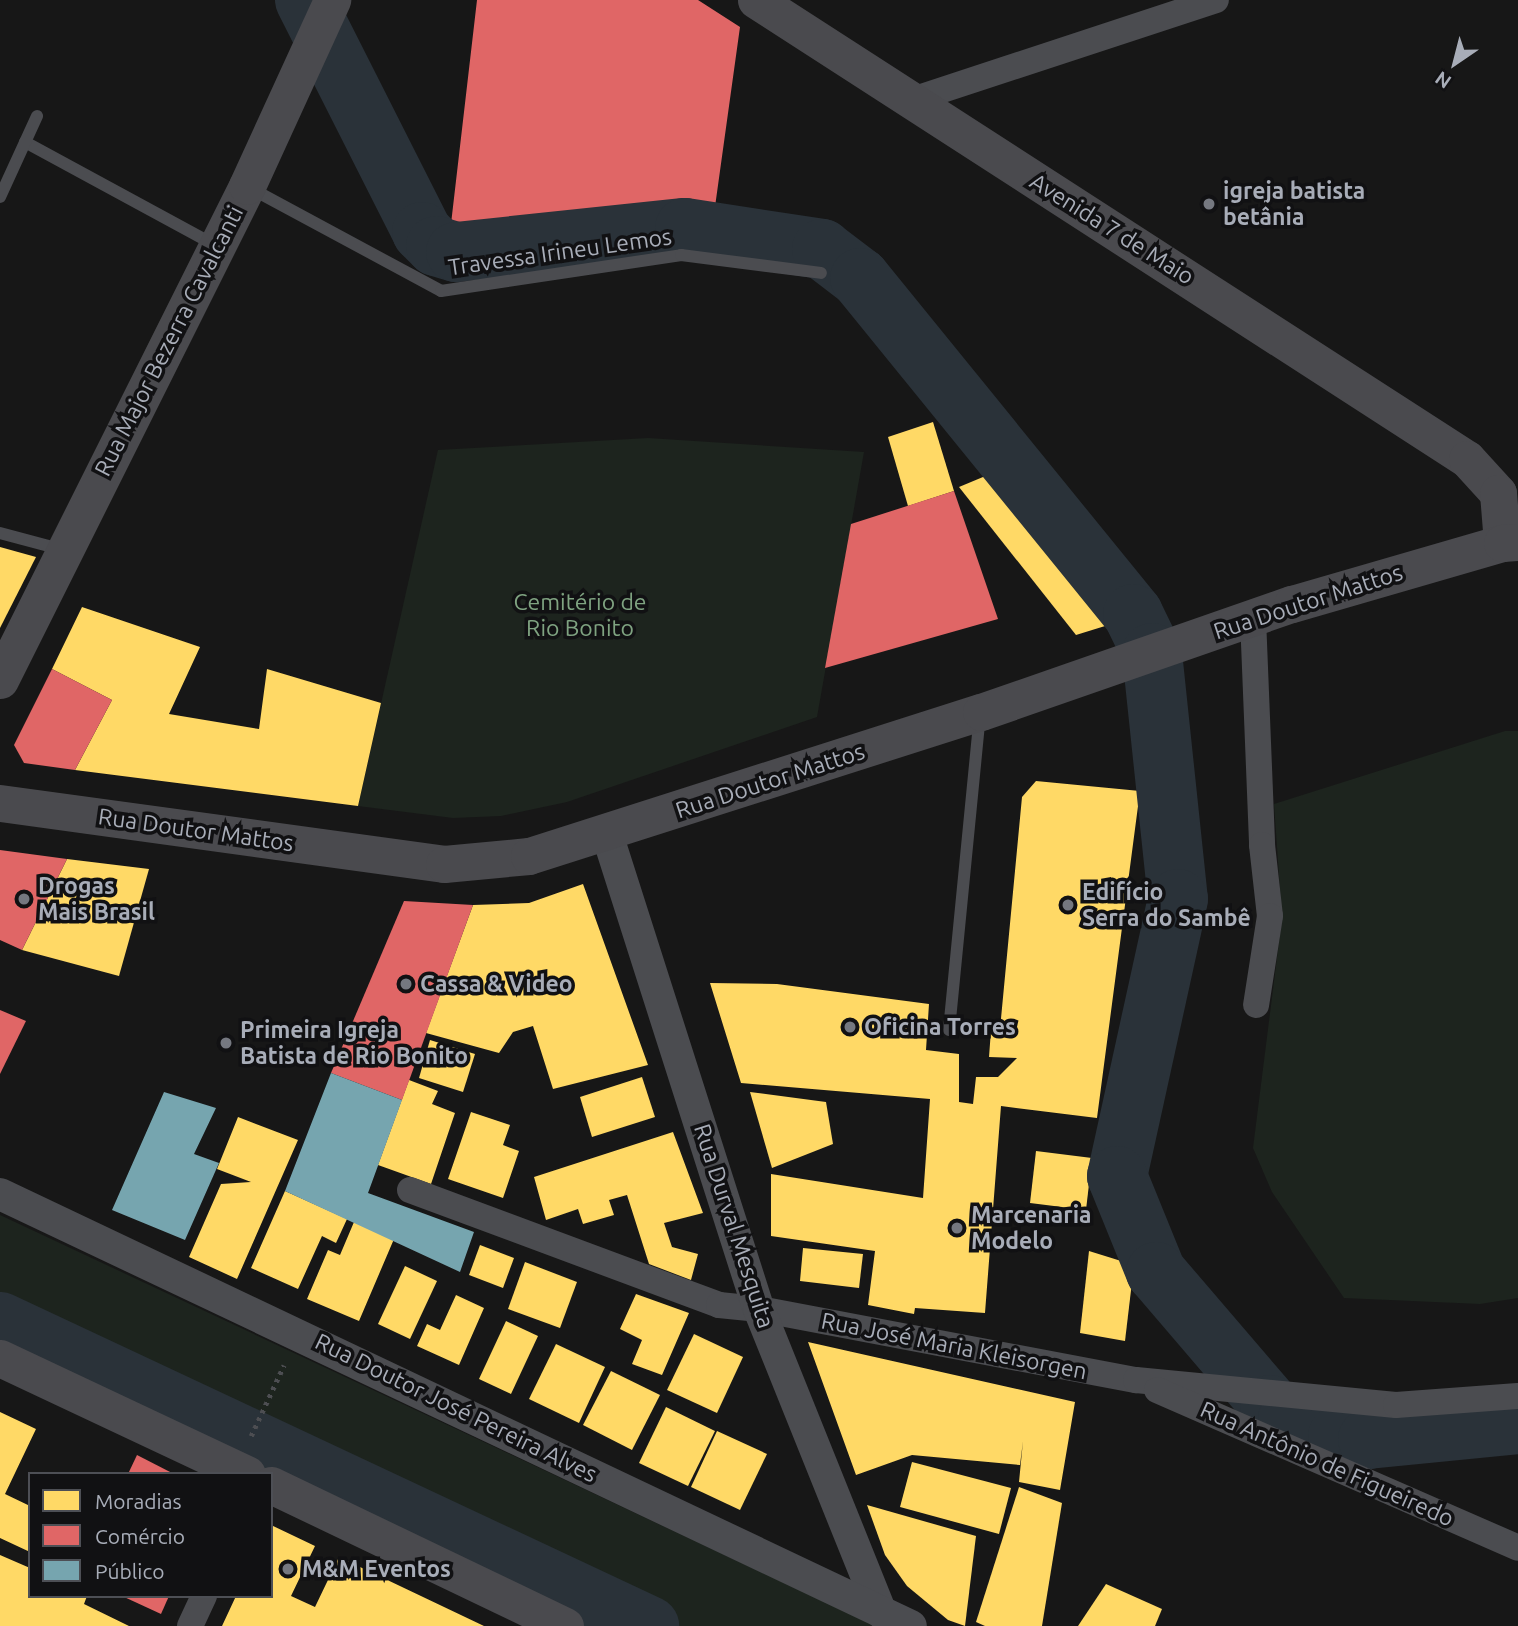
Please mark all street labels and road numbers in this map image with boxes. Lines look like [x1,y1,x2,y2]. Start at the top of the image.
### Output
street label: Avenida 7 de Maio [1025,167,1199,291]
street label: Rua Major Bezerra Cavalcanti [89,201,249,481]
street label: Travessa Irineu Lemos [446,223,674,281]
street label: Rua Doutor Mattos [1210,558,1406,646]
street label: Rua Doutor Mattos [672,737,868,825]
street label: Rua Doutor Mattos [96,803,296,857]
street label: Rua Durval Mesquita [688,1120,780,1332]
street label: Rua José Maria Kleisorgen [819,1307,1089,1385]
street label: Rua Doutor José Pereira Alves [311,1328,601,1488]
street label: Rua Antônio de Figueiredo [1196,1396,1458,1532]

